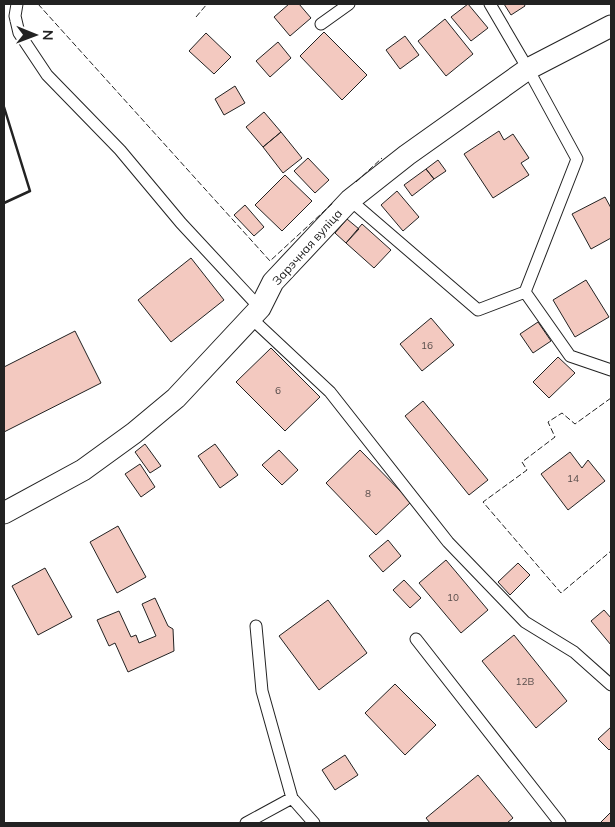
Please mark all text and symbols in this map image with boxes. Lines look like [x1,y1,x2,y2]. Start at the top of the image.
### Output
north arrow [10,10,60,60]
text: N [39,30,57,41]
street label: Зарэчная вуліца [269,206,345,288]
house number: 16 [421,339,433,352]
house number: 6 [275,384,281,397]
house number: 14 [567,472,579,485]
house number: 8 [365,487,371,500]
house number: 10 [447,591,459,604]
house number: 12В [516,675,535,688]

